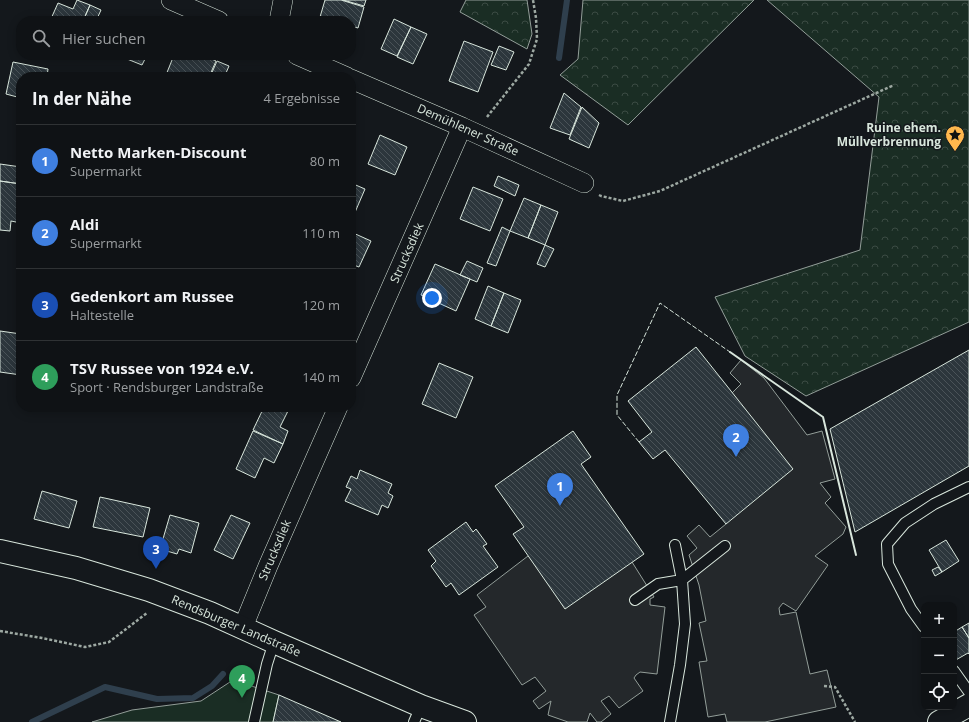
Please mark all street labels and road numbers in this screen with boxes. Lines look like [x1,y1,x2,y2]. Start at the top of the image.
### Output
street label: Demühlener Straße [415,99,522,160]
street label: Strucksdiek [386,219,428,286]
street label: Strucksdiek [254,516,295,583]
street label: Rendsburger Landstraße [169,591,304,661]

